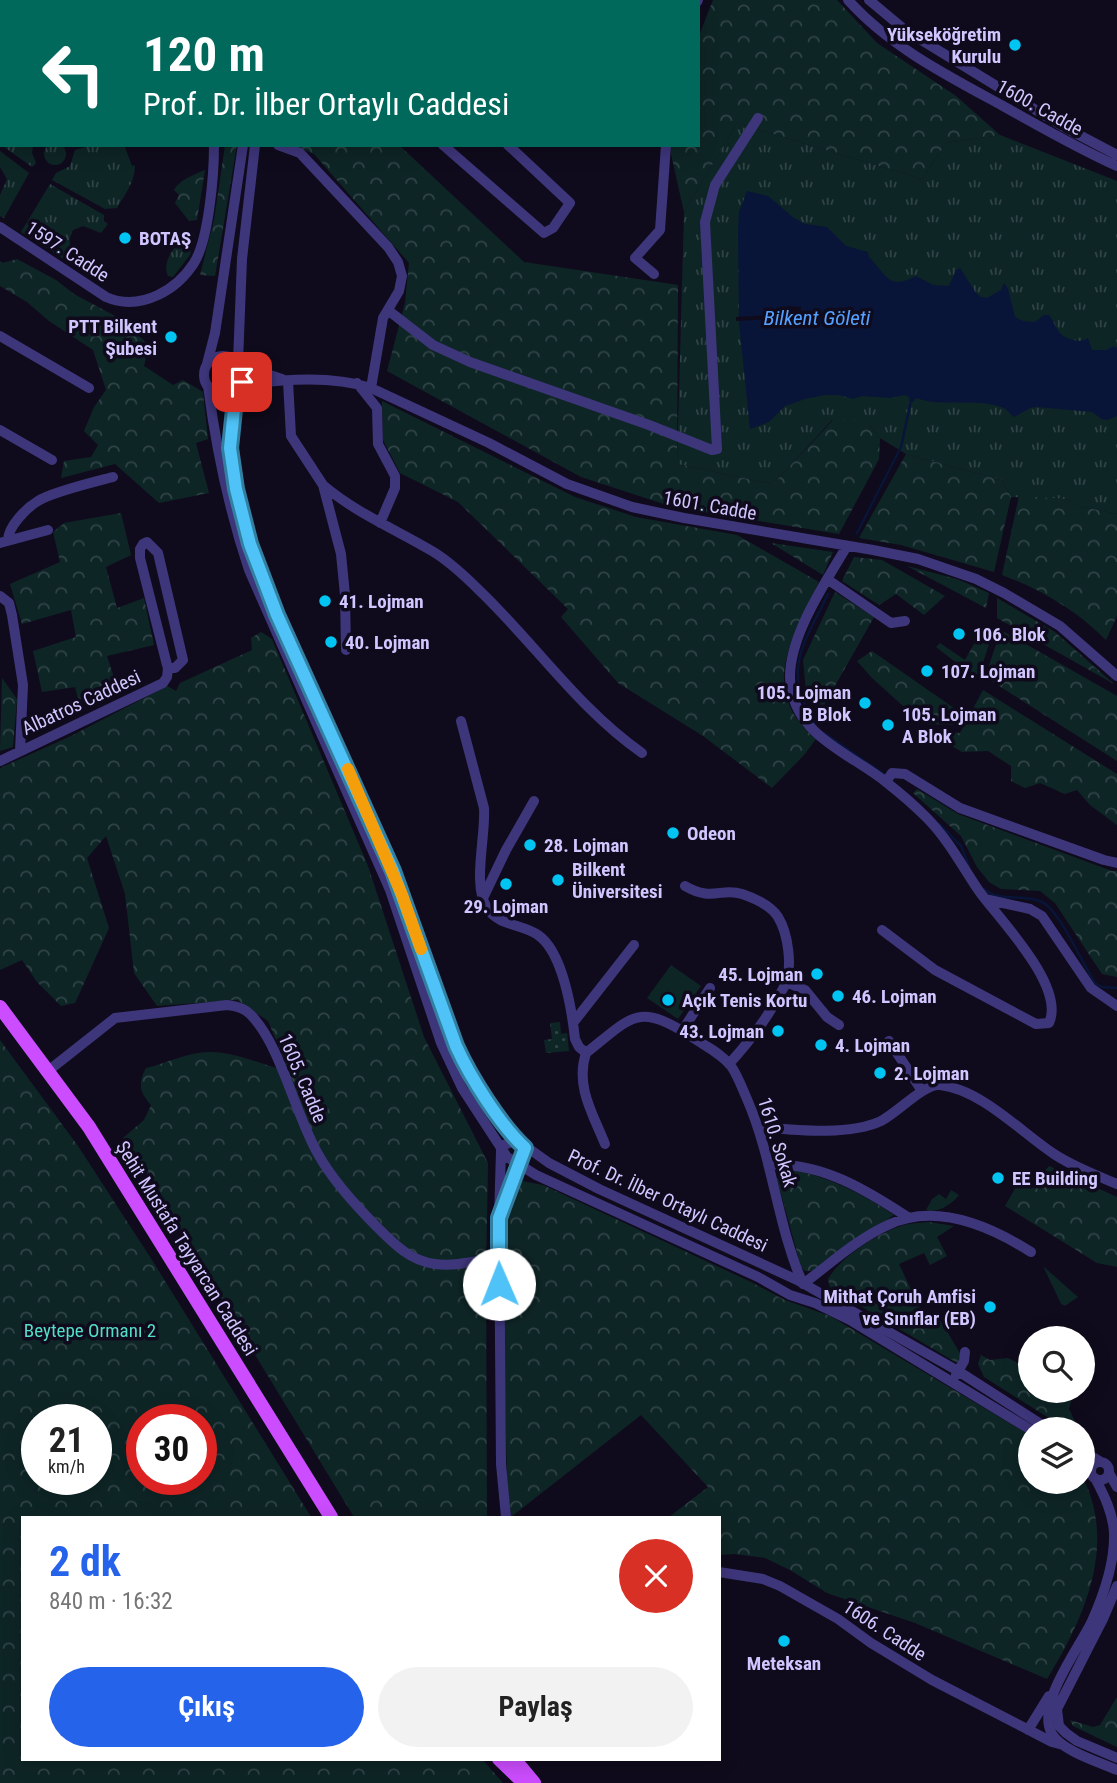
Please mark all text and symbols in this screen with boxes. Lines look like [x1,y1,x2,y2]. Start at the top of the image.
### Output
place label: Yükseköğretim Kurulu [887,23,1001,68]
text: 120 m [143,26,265,83]
icon: left [28,28,119,119]
marker: Yükseköğretim Kurulu [1007,37,1023,53]
street label: 1600. Cadde [993,74,1087,140]
text: Prof. Dr. İlber Ortaylı Caddesi [143,85,509,123]
street label: 1597. Cadde [22,216,114,287]
place label: BOTAŞ [139,227,191,250]
marker: BOTAŞ [117,230,133,246]
water label: Bilkent Göleti [764,306,871,330]
place label: PTT Bilkent Şubesi [68,315,157,360]
marker: PTT Bilkent Şubesi [163,329,179,345]
pin [212,352,272,412]
icon: arrive [223,363,261,401]
street label: 1601. Cadde [661,486,759,525]
place label: 41. Lojman [339,590,424,613]
marker: 41. Lojman [317,593,333,609]
place label: 106. Blok [973,623,1047,646]
marker: 106. Blok [951,626,967,642]
place label: 40. Lojman [345,631,430,654]
marker: 40. Lojman [323,634,339,650]
place label: 107. Lojman [941,660,1035,683]
marker: 107. Lojman [919,663,935,679]
street label: Albatros Caddesi [18,665,144,740]
place label: 105. Lojman B Blok [757,681,852,726]
marker: 105. Lojman B Blok [857,695,873,711]
place label: 105. Lojman A Blok [902,703,996,748]
marker: 105. Lojman A Blok [880,717,896,733]
place label: Odeon [687,822,736,845]
marker: Odeon [665,825,681,841]
place label: 28. Lojman [544,834,629,857]
marker: 28. Lojman [522,837,538,853]
place label: Bilkent Üniversitesi [572,858,663,903]
marker: Bilkent Üniversitesi [550,872,566,888]
marker: 29. Lojman [498,876,514,892]
place label: 29. Lojman [464,895,548,918]
place label: 45. Lojman [718,963,803,986]
marker: 45. Lojman [809,966,825,982]
place label: 46. Lojman [852,985,937,1008]
marker: 46. Lojman [830,988,846,1004]
place label: Açık Tenis Kortu [682,989,807,1012]
marker: Açık Tenis Kortu [660,992,676,1008]
place label: 43. Lojman [679,1020,764,1043]
marker: 43. Lojman [770,1023,786,1039]
street label: 1605. Cadde [273,1030,332,1126]
place label: 4. Lojman [835,1034,910,1057]
marker: 4. Lojman [813,1037,829,1053]
place label: 2. Lojman [894,1062,969,1085]
marker: 2. Lojman [872,1065,888,1081]
street label: 1610. Sokak [753,1095,802,1190]
street label: Şehit Mustafa Tayyarcan Caddesi [111,1137,262,1360]
street label: Prof. Dr. İlber Ortaylı Caddesi [564,1144,771,1257]
place label: EE Building [1012,1167,1098,1190]
marker: EE Building [990,1170,1006,1186]
position arrow [462,1247,536,1321]
place label: Mithat Çoruh Amfisi ve Sınıflar (EB) [823,1285,976,1330]
marker: Mithat Çoruh Amfisi ve Sınıflar (EB) [982,1299,998,1315]
park label: Beytepe Ormanı 2 [24,1319,156,1342]
map controls [1018,1326,1095,1494]
button: search [1018,1326,1095,1403]
speed limit sign: 30 [126,1404,217,1495]
button: layers [1018,1417,1095,1494]
text: 21 [49,1420,84,1461]
text: km/h [48,1456,85,1477]
text: 2 dk [49,1537,121,1586]
button: close [619,1539,693,1613]
text: 840 m · 16:32 [49,1588,173,1615]
street label: 1606. Cadde [839,1595,931,1666]
marker: Meteksan [776,1633,792,1649]
place label: Meteksan [747,1652,821,1675]
button: Çıkış [49,1667,364,1747]
button: Paylaş [378,1667,693,1747]

